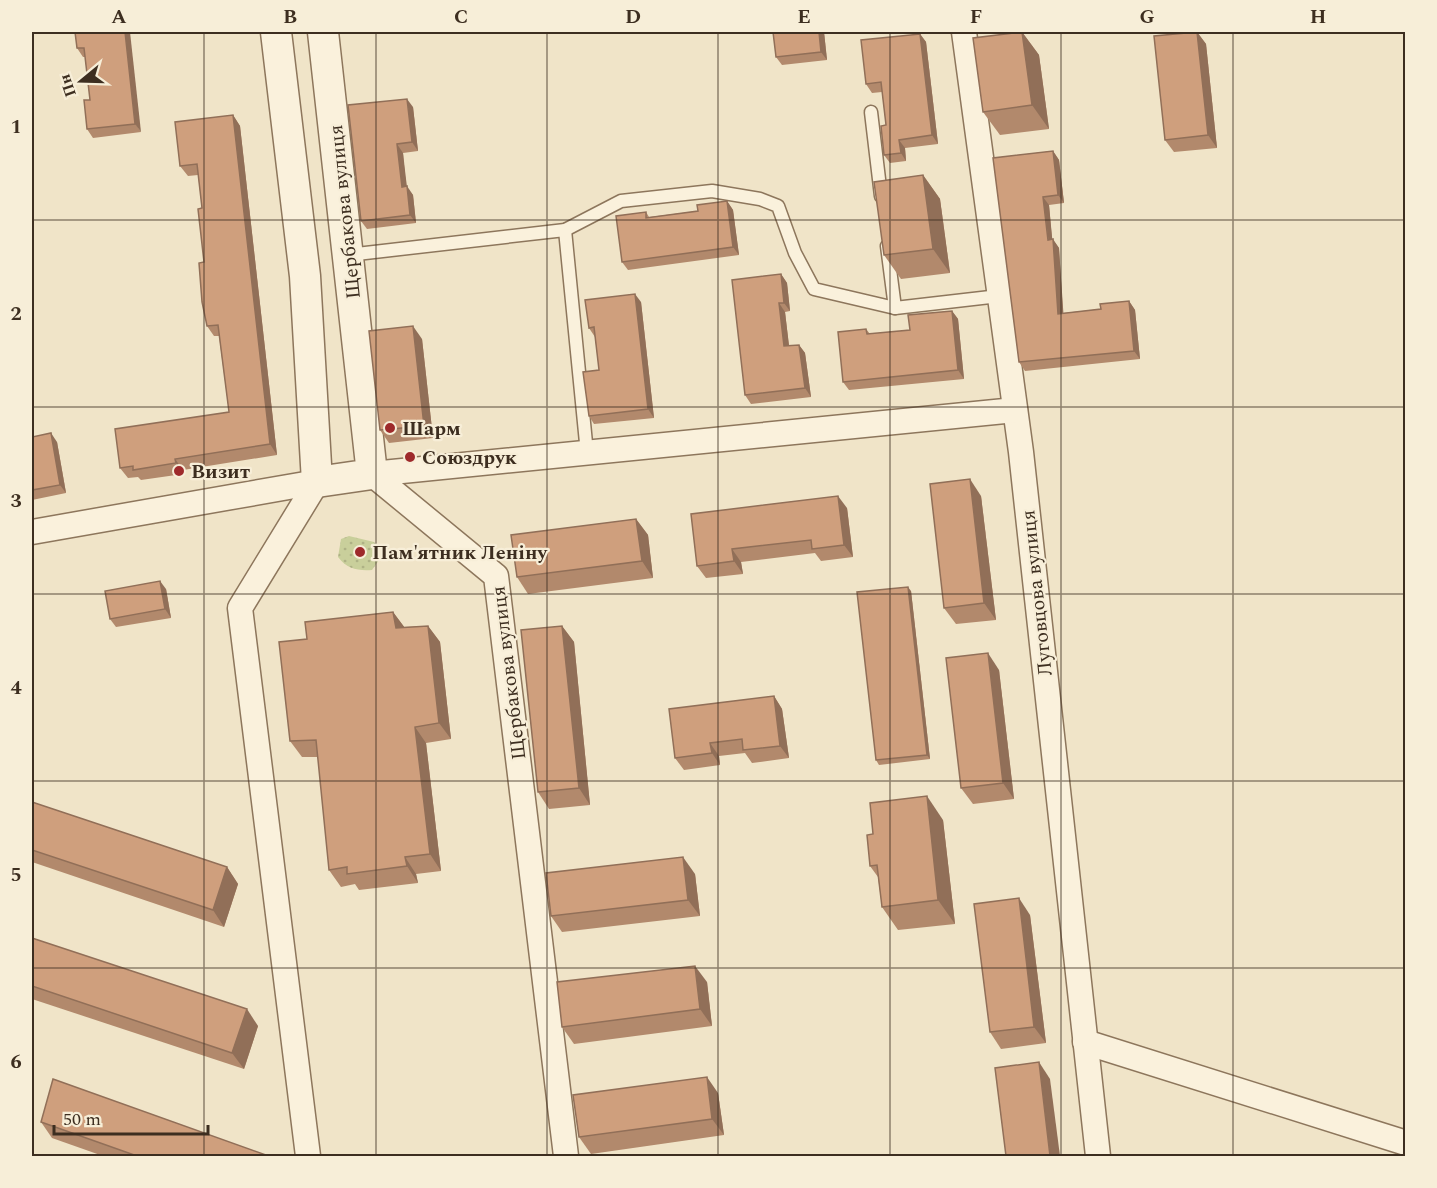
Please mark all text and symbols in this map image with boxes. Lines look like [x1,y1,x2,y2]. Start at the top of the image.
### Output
text: A [111,2,127,32]
text: B [283,2,297,32]
text: C [454,2,468,32]
text: D [625,2,641,32]
text: E [797,2,811,32]
text: F [970,2,982,32]
text: G [1139,2,1155,32]
text: H [1310,2,1326,32]
north arrow [51,51,111,111]
text: Пн [53,71,83,100]
text: 1 [10,112,22,142]
street label: Щербакова вулиця [321,123,369,301]
text: 2 [10,299,22,329]
place label: Шарм [402,414,461,444]
marker: Шарм [383,421,397,435]
place label: Союздрук [422,443,517,473]
marker: Союздрук [403,450,417,464]
place label: Визит [191,457,250,487]
marker: Визит [172,464,186,478]
text: 3 [10,486,22,516]
street label: Луговцова вулиця [1013,508,1061,677]
place label: Пам'ятник Леніну [372,538,548,568]
marker: Пам'ятник Леніну [353,545,367,559]
street label: Щербакова вулиця [483,584,535,762]
text: 4 [10,673,22,703]
text: 5 [10,860,22,890]
text: 6 [10,1047,22,1077]
scale bar [54,1098,208,1136]
text: 50 m [63,1106,101,1133]

